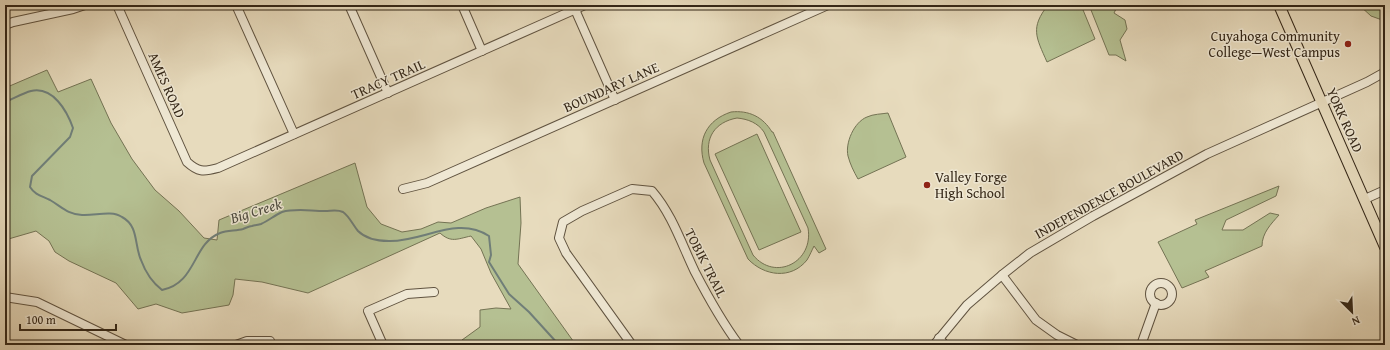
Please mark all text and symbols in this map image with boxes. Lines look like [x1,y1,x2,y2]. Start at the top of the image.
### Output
place label: Cuyahoga Community College—West Campus [1209,26,1340,62]
marker: Cuyahoga Community College—West Campus [1343,39,1353,49]
street label: AMES ROAD [144,49,190,121]
street label: TRACY TRAIL [348,54,428,104]
street label: BOUNDARY LANE [560,57,662,117]
street label: YORK ROAD [1322,84,1368,156]
street label: INDEPENDENCE BOULEVARD [1031,145,1187,243]
place label: Valley Forge High School [935,167,1008,203]
marker: Valley Forge High School [922,180,932,190]
water label: Big Creek [227,193,284,229]
street label: TOBIK TRAIL [680,225,732,301]
north arrow [1332,292,1372,332]
scale bar [20,306,116,332]
text: 100 m [26,311,56,328]
text: N [1349,312,1363,330]

